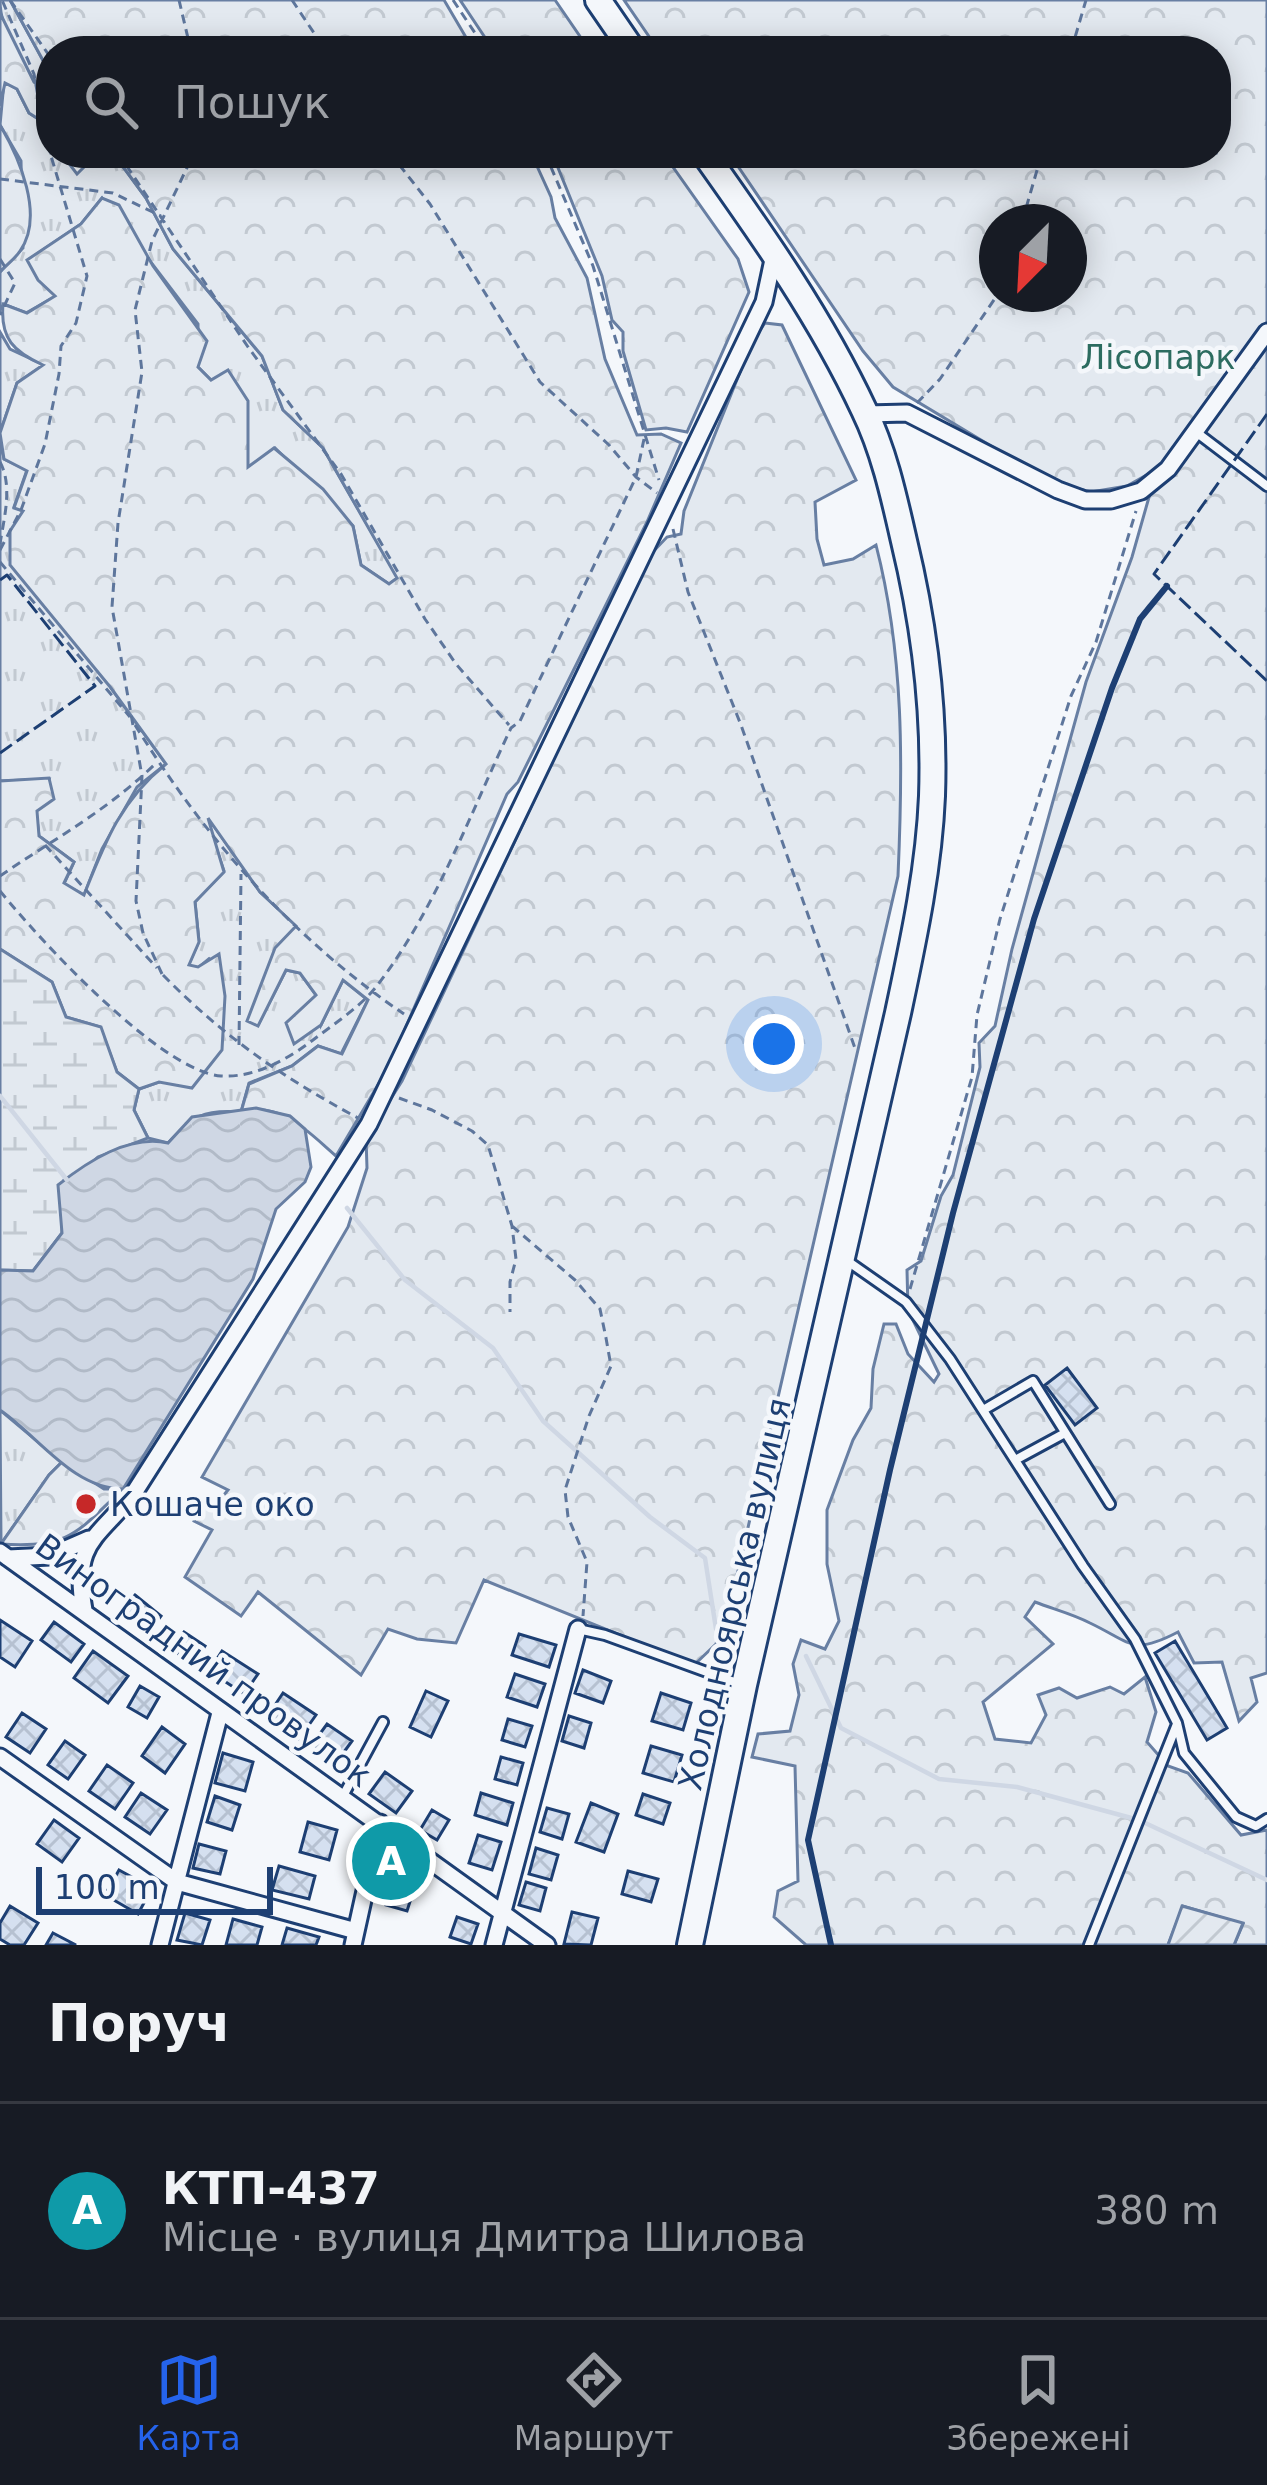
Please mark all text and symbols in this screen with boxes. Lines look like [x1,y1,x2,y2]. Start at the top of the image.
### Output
search box [36,36,1231,168]
icon: search [78,69,144,135]
text: Пошук [174,76,330,129]
north arrow [979,204,1087,312]
park label: Лісопарк [1081,338,1236,377]
your location [744,1014,804,1074]
street label: Холодноярська вулиця [670,1394,799,1794]
place label: Кошаче око [110,1485,315,1524]
marker: Кошаче око [73,1491,99,1517]
street label: Виноградний провулок [28,1526,379,1795]
pin: A [352,1816,430,1906]
scale bar [36,1861,273,1914]
text: 100 m [54,1868,160,1907]
text: Поруч [48,1994,230,2053]
text: КТП-437 [162,2162,380,2215]
text: A [72,2188,102,2233]
text: 380 m [1094,2188,1219,2233]
text: Місце · вулиця Дмитра Шилова [162,2215,806,2260]
tab: Карта [137,2347,241,2458]
tab: Маршрут [514,2347,673,2458]
tab: Збережені [947,2347,1130,2458]

